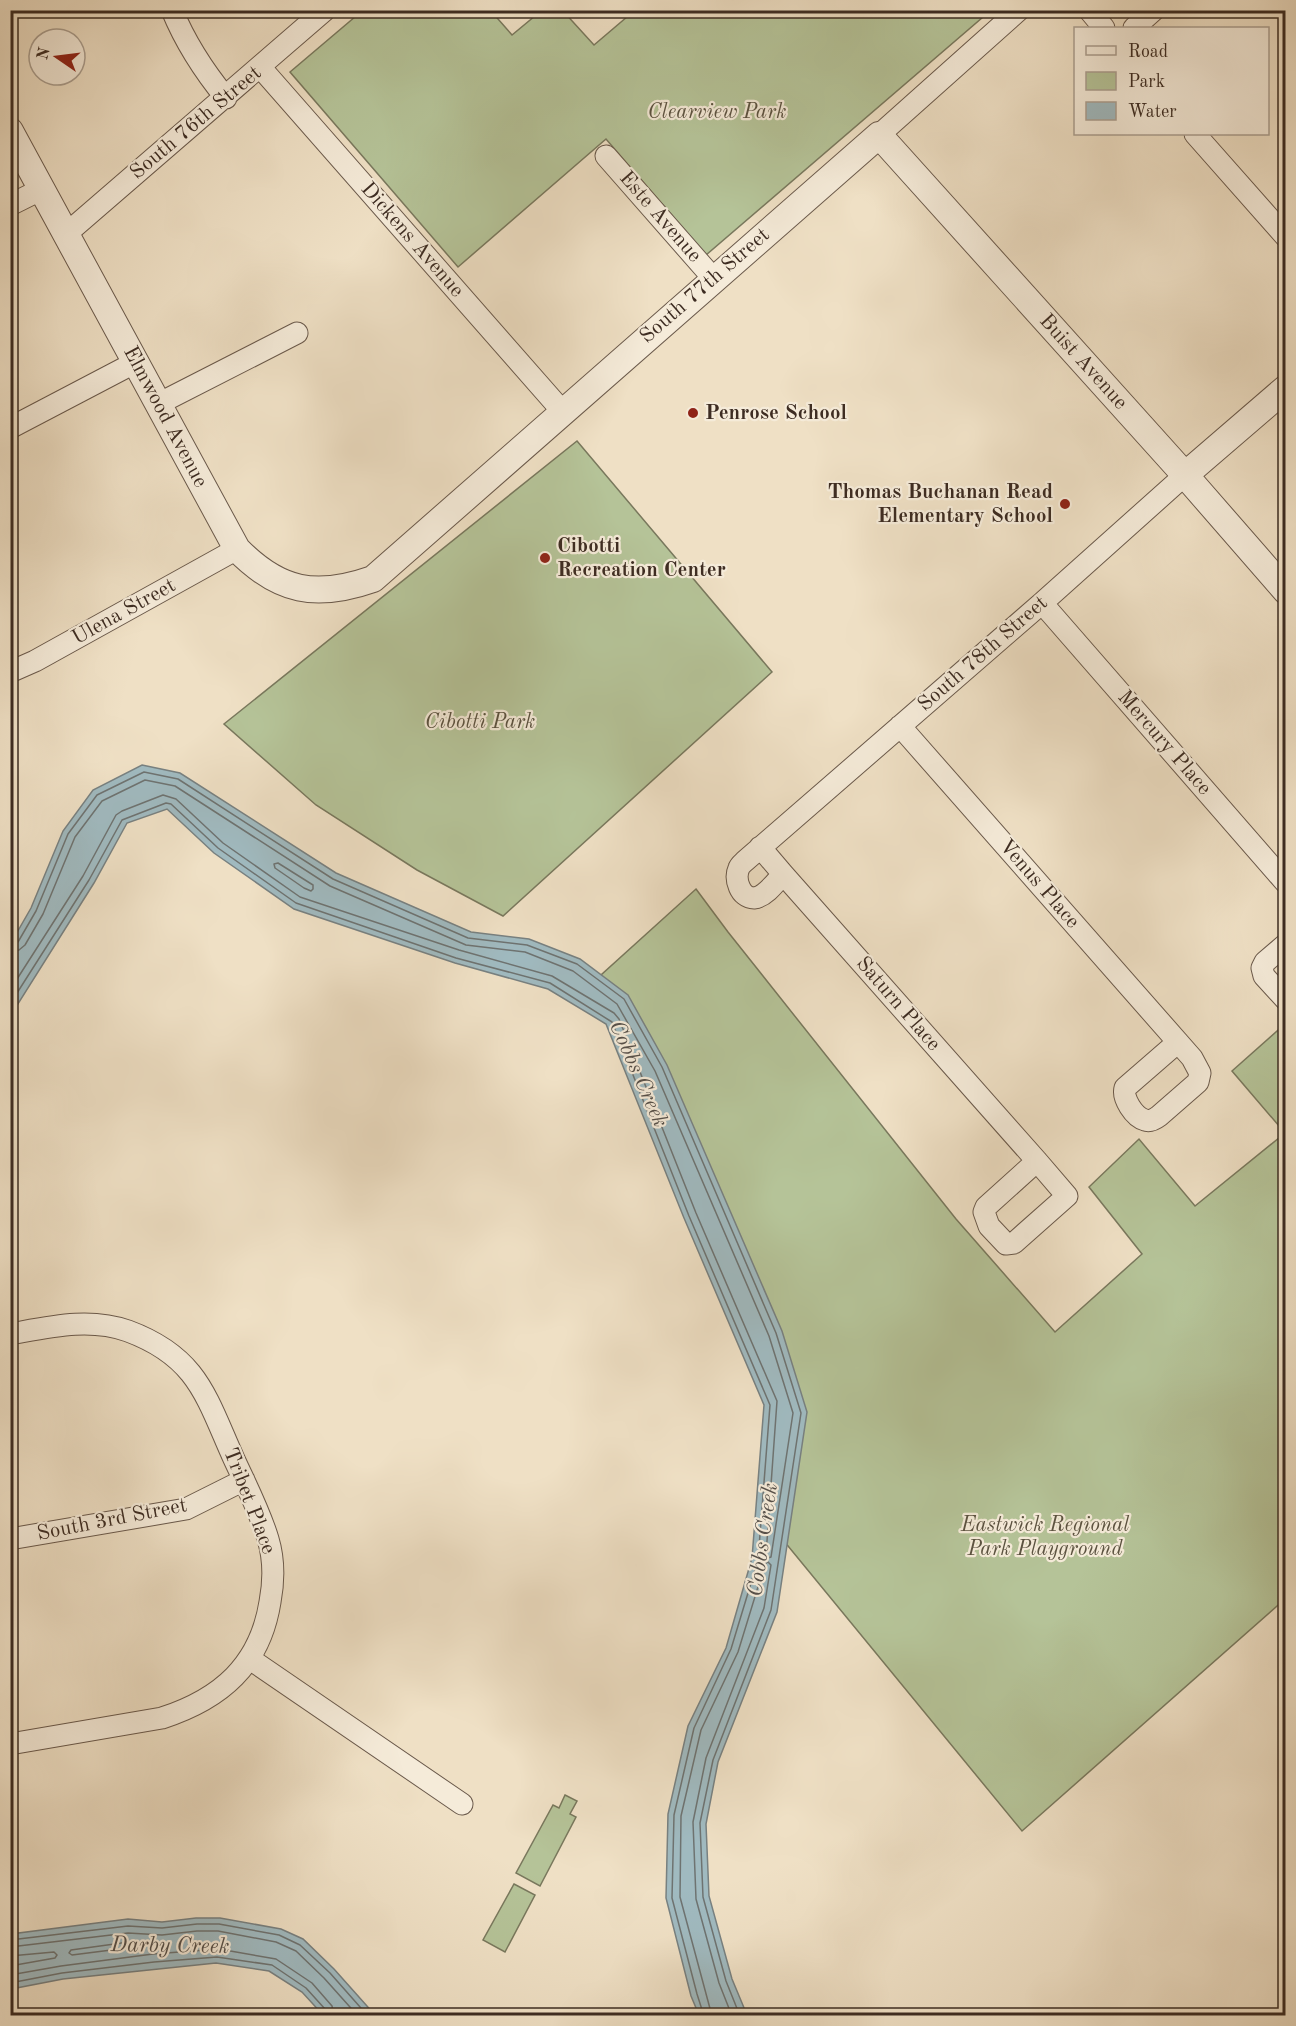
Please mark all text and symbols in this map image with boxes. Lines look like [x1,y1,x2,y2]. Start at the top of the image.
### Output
north arrow [27,27,87,87]
legend [1074,27,1269,135]
text: Road [1128,43,1168,61]
text: N [35,45,54,62]
street label: South 76th Street [126,62,266,184]
text: Park [1128,73,1165,91]
park label: Clearview Park [648,102,786,123]
text: Water [1128,103,1177,121]
street label: Este Avenue [615,167,705,267]
street label: Dickens Avenue [357,178,467,302]
street label: South 77th Street [636,224,774,348]
street label: Buist Avenue [1035,310,1131,414]
street label: Elmwood Avenue [119,343,211,491]
place label: Penrose School [705,403,847,424]
marker: Penrose School [686,406,700,420]
place label: Thomas Buchanan Read Elementary School [827,482,1053,527]
marker: Thomas Buchanan Read Elementary School [1058,497,1072,511]
place label: Cibotti Recreation Center [557,536,726,581]
marker: Cibotti Recreation Center [538,551,552,565]
street label: Ulena Street [69,575,179,649]
street label: South 78th Street [914,592,1052,716]
street label: Mercury Place [1113,687,1215,799]
park label: Cibotti Park [425,712,535,733]
street label: Venus Place [995,835,1083,933]
street label: Saturn Place [852,953,944,1055]
water label: Cobbs Creek [605,1017,671,1131]
street label: Tribet Place [219,1445,279,1557]
water label: Cobbs Creek [744,1482,782,1598]
street label: South 3rd Street [35,1495,189,1545]
park label: Eastwick Regional Park Playground [960,1515,1129,1560]
water label: Darby Creek [109,1934,230,1958]

